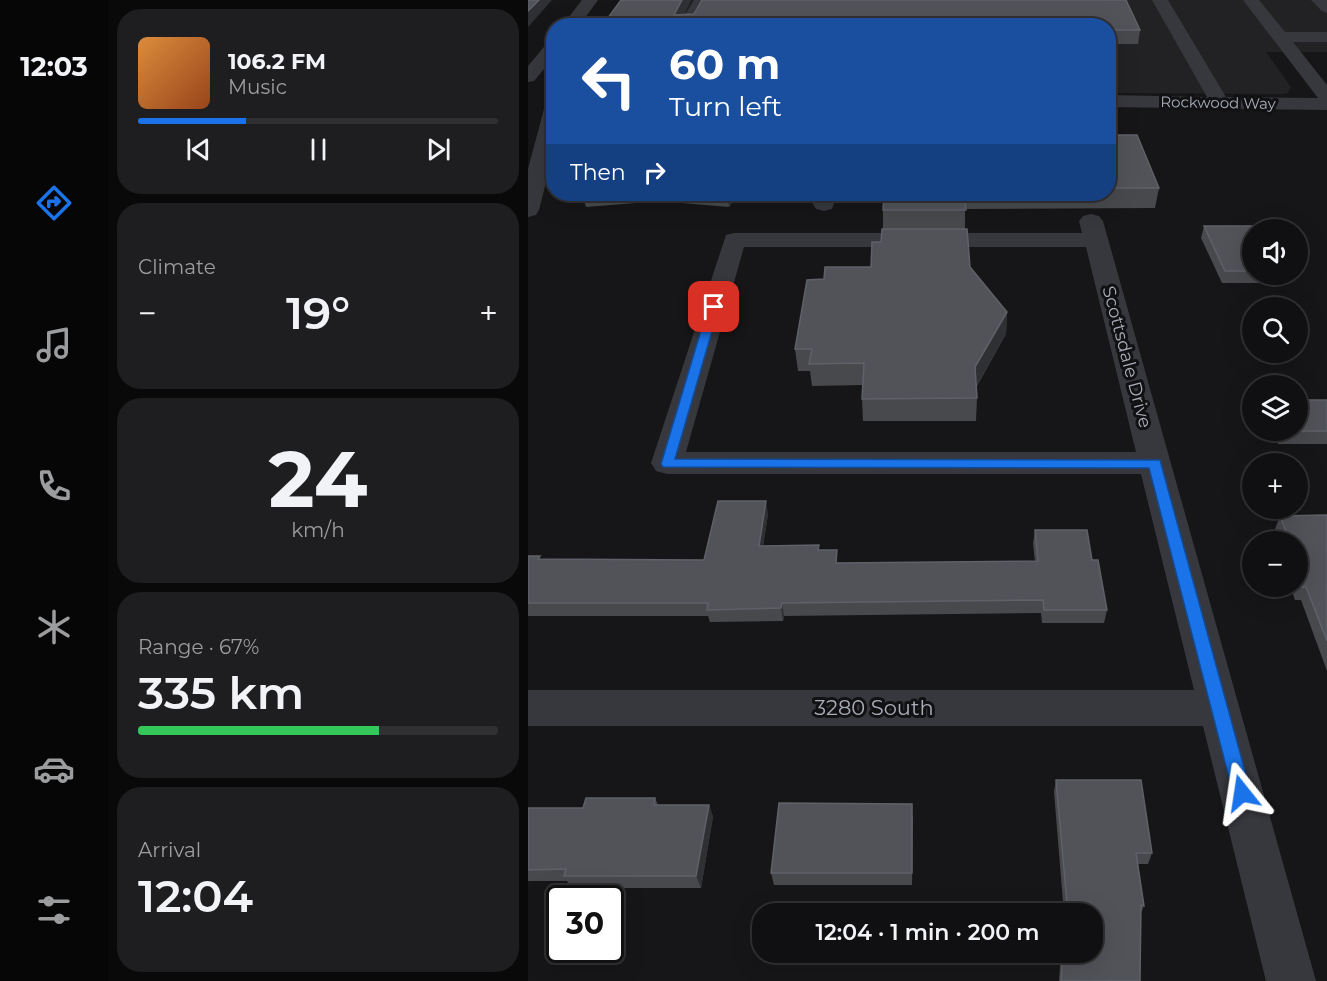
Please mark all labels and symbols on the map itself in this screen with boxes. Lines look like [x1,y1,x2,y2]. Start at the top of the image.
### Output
street label: Rockwood Way [1160,92,1277,113]
pin [688,281,739,332]
street label: Scottsdale Drive [1097,284,1157,430]
street label: 3280 South [814,695,934,720]
position arrow [1210,761,1274,825]
speed limit sign: 30 [546,885,624,963]

